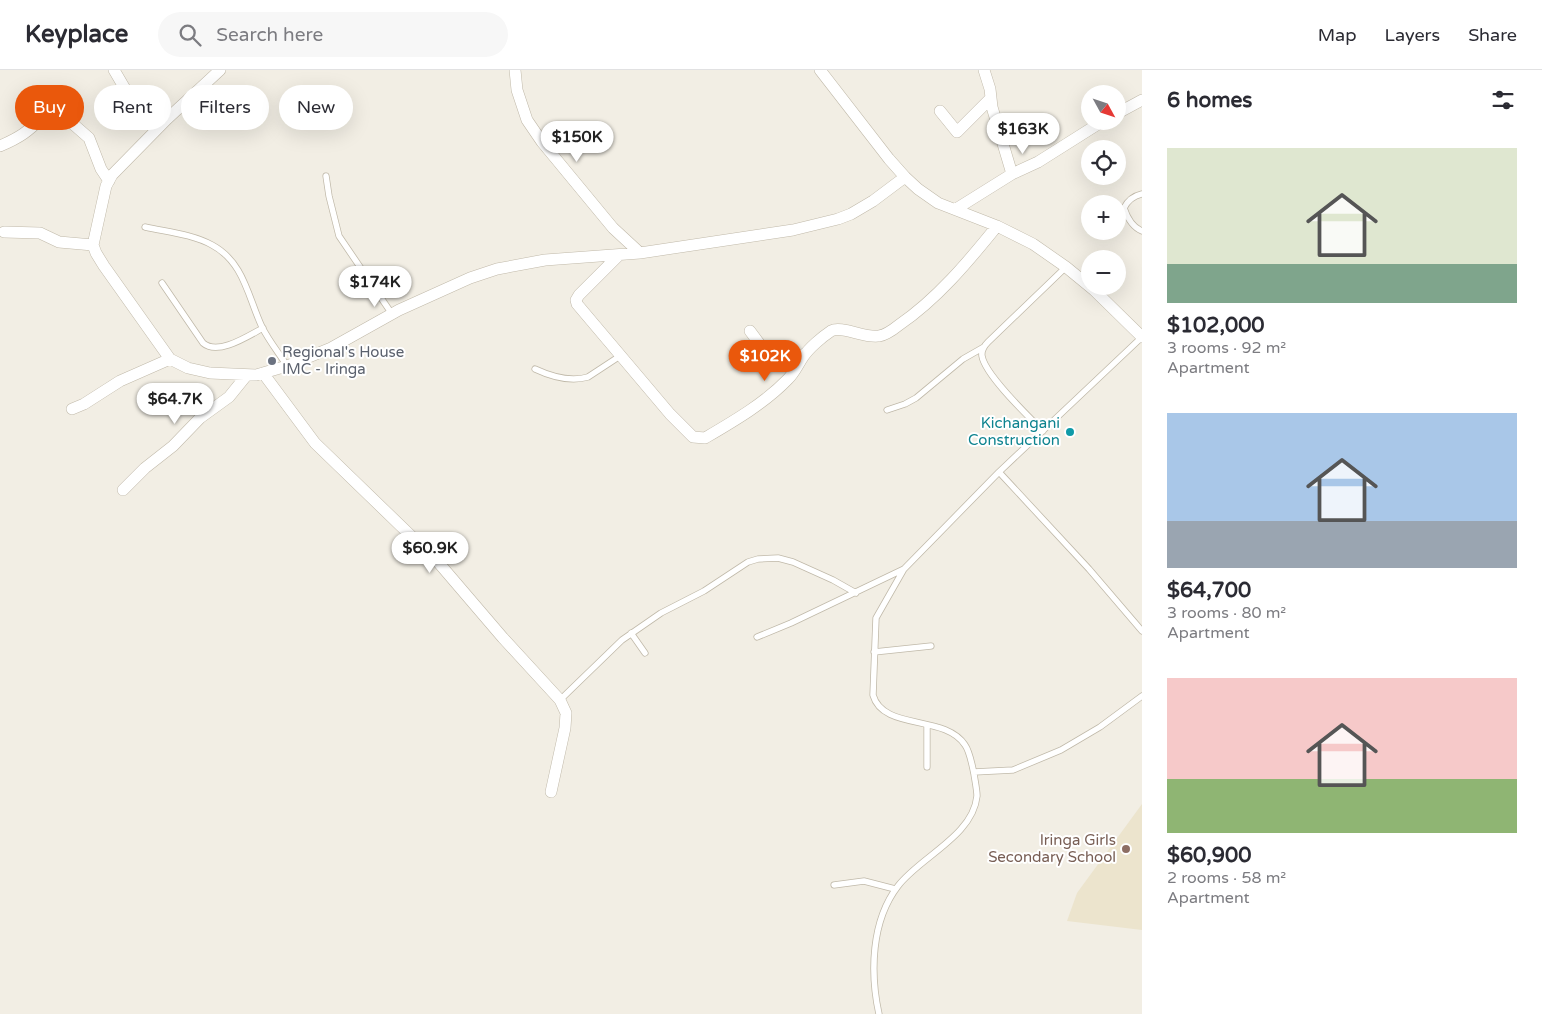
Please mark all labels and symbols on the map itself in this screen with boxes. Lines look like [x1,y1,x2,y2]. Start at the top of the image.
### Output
north arrow [1081,85,1126,130]
pin: $163K [988,112,1058,155]
pin: $150K [542,121,612,163]
pin: $174K [340,266,410,308]
pin: $102K [730,340,800,382]
place label: Regional's House IMC - Iringa [282,343,404,378]
marker: Regional's House IMC - Iringa [266,355,278,367]
pin: $64.7K [134,382,216,425]
place label: Kichangani Construction [968,414,1060,449]
marker: Kichangani Construction [1064,426,1076,438]
pin: $60.9K [389,532,471,574]
place label: Iringa Girls Secondary School [988,831,1116,866]
marker: Iringa Girls Secondary School [1120,843,1132,855]

